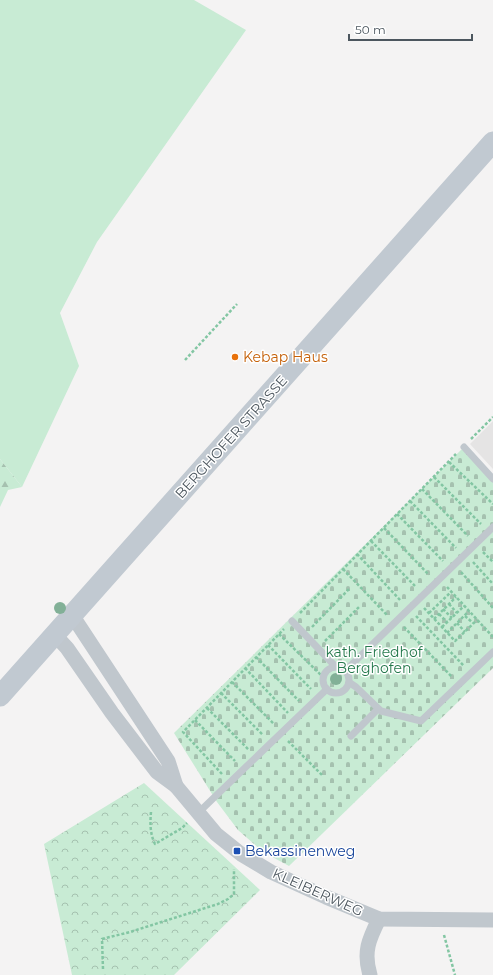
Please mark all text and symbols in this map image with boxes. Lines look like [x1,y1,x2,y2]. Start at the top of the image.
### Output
scale bar [349,16,472,42]
text: 50 m [355,22,386,37]
place label: Kebap Haus [243,348,328,366]
marker: Kebap Haus [230,352,240,362]
street label: BERGHOFER STRASSE [171,372,291,502]
park label: kath. Friedhof Berghofen [325,643,424,677]
place label: Bekassinenweg [245,842,355,860]
marker: Bekassinenweg [232,846,242,856]
street label: KLEIBERWEG [270,864,366,920]

